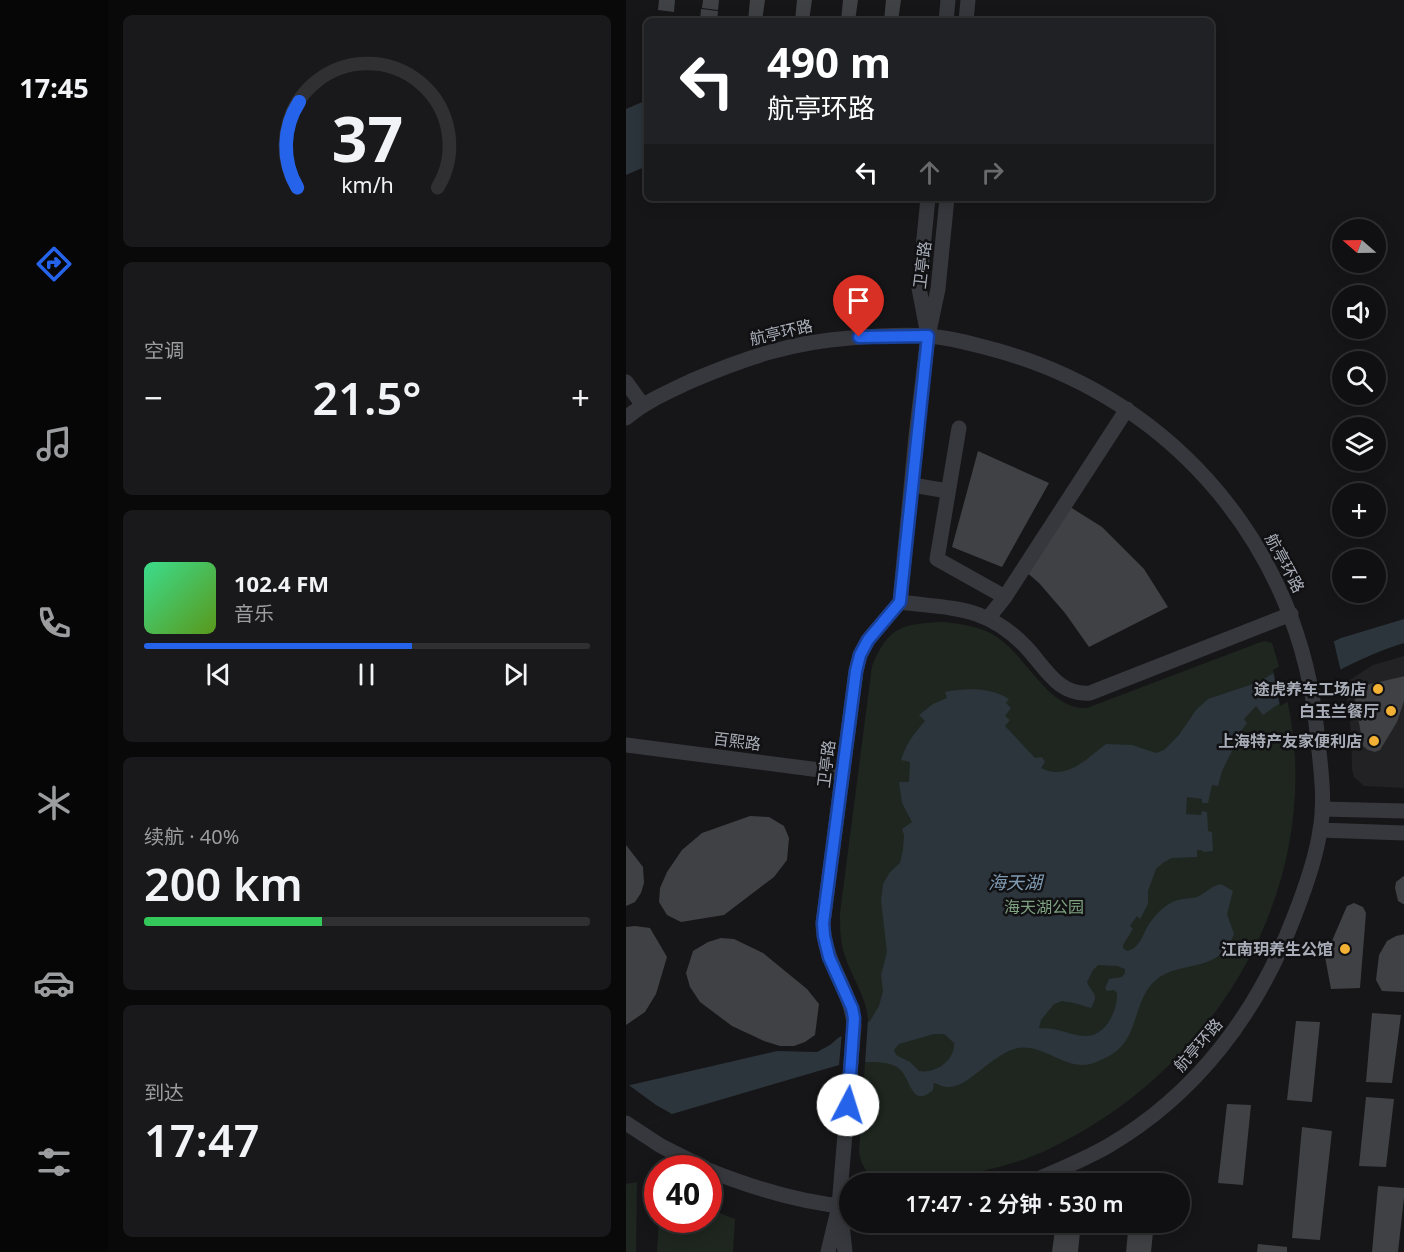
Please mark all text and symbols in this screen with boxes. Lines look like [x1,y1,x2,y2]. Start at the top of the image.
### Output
text: 490 m [767,33,891,90]
icon: left [668,42,746,120]
text: 17:45 [19,69,89,106]
text: 航亭环路 [767,89,875,126]
text: 37 [331,95,403,180]
icon: left [850,156,883,189]
icon: ahead [913,156,946,189]
icon: right [976,156,1009,189]
text: km/h [341,171,393,200]
north arrow [1332,219,1386,273]
map controls [1332,219,1386,603]
street label: 卫亭路 [908,240,936,290]
icon: directions [33,243,75,285]
pin [833,275,884,337]
icon: arrive [842,284,875,317]
button: sound [1332,285,1386,339]
street label: 航亭环路 [747,314,815,350]
text: 空调 [144,337,184,364]
button: search [1332,351,1386,405]
text: 21.5° [313,367,421,428]
text: − [144,375,163,420]
text: + [571,375,590,420]
button: layers [1332,417,1386,471]
icon: music [33,423,75,465]
button: + [1332,483,1386,537]
street label: 航亭环路 [1260,530,1310,596]
button: − [1332,549,1386,603]
text: 102.4 FM [234,568,329,598]
text: 音乐 [234,600,274,627]
icon: phone [33,602,75,644]
icon: previous [202,658,235,691]
icon: pause [350,658,383,691]
icon: next [499,658,532,691]
place label: 途虎养车工场店 [1254,678,1366,700]
marker: 途虎养车工场店 [1371,682,1385,696]
place label: 白玉兰餐厅 [1299,700,1379,722]
marker: 白玉兰餐厅 [1384,704,1398,718]
street label: 百熙路 [712,727,762,755]
place label: 上海特产友家便利店 [1218,730,1362,752]
marker: 上海特产友家便利店 [1367,734,1381,748]
street label: 卫亭路 [812,739,840,789]
icon: climate [33,782,75,824]
text: 续航 · 40% [144,823,239,850]
text: 200 km [144,853,303,914]
water label: 海天湖 [988,870,1045,894]
park label: 海天湖公园 [1004,896,1084,918]
place label: 江南玥养生公馆 [1221,938,1333,960]
marker: 江南玥养生公馆 [1338,942,1352,956]
icon: car [33,962,75,1004]
street label: 航亭环路 [1169,1014,1227,1076]
position arrow [816,1073,880,1137]
text: 到达 [144,1079,184,1106]
text: 17:47 [144,1109,259,1170]
icon: filters [33,1141,75,1183]
speed limit sign: 40 [644,1155,722,1233]
text: 17:47 · 2 分钟 · 530 m [905,1188,1124,1218]

